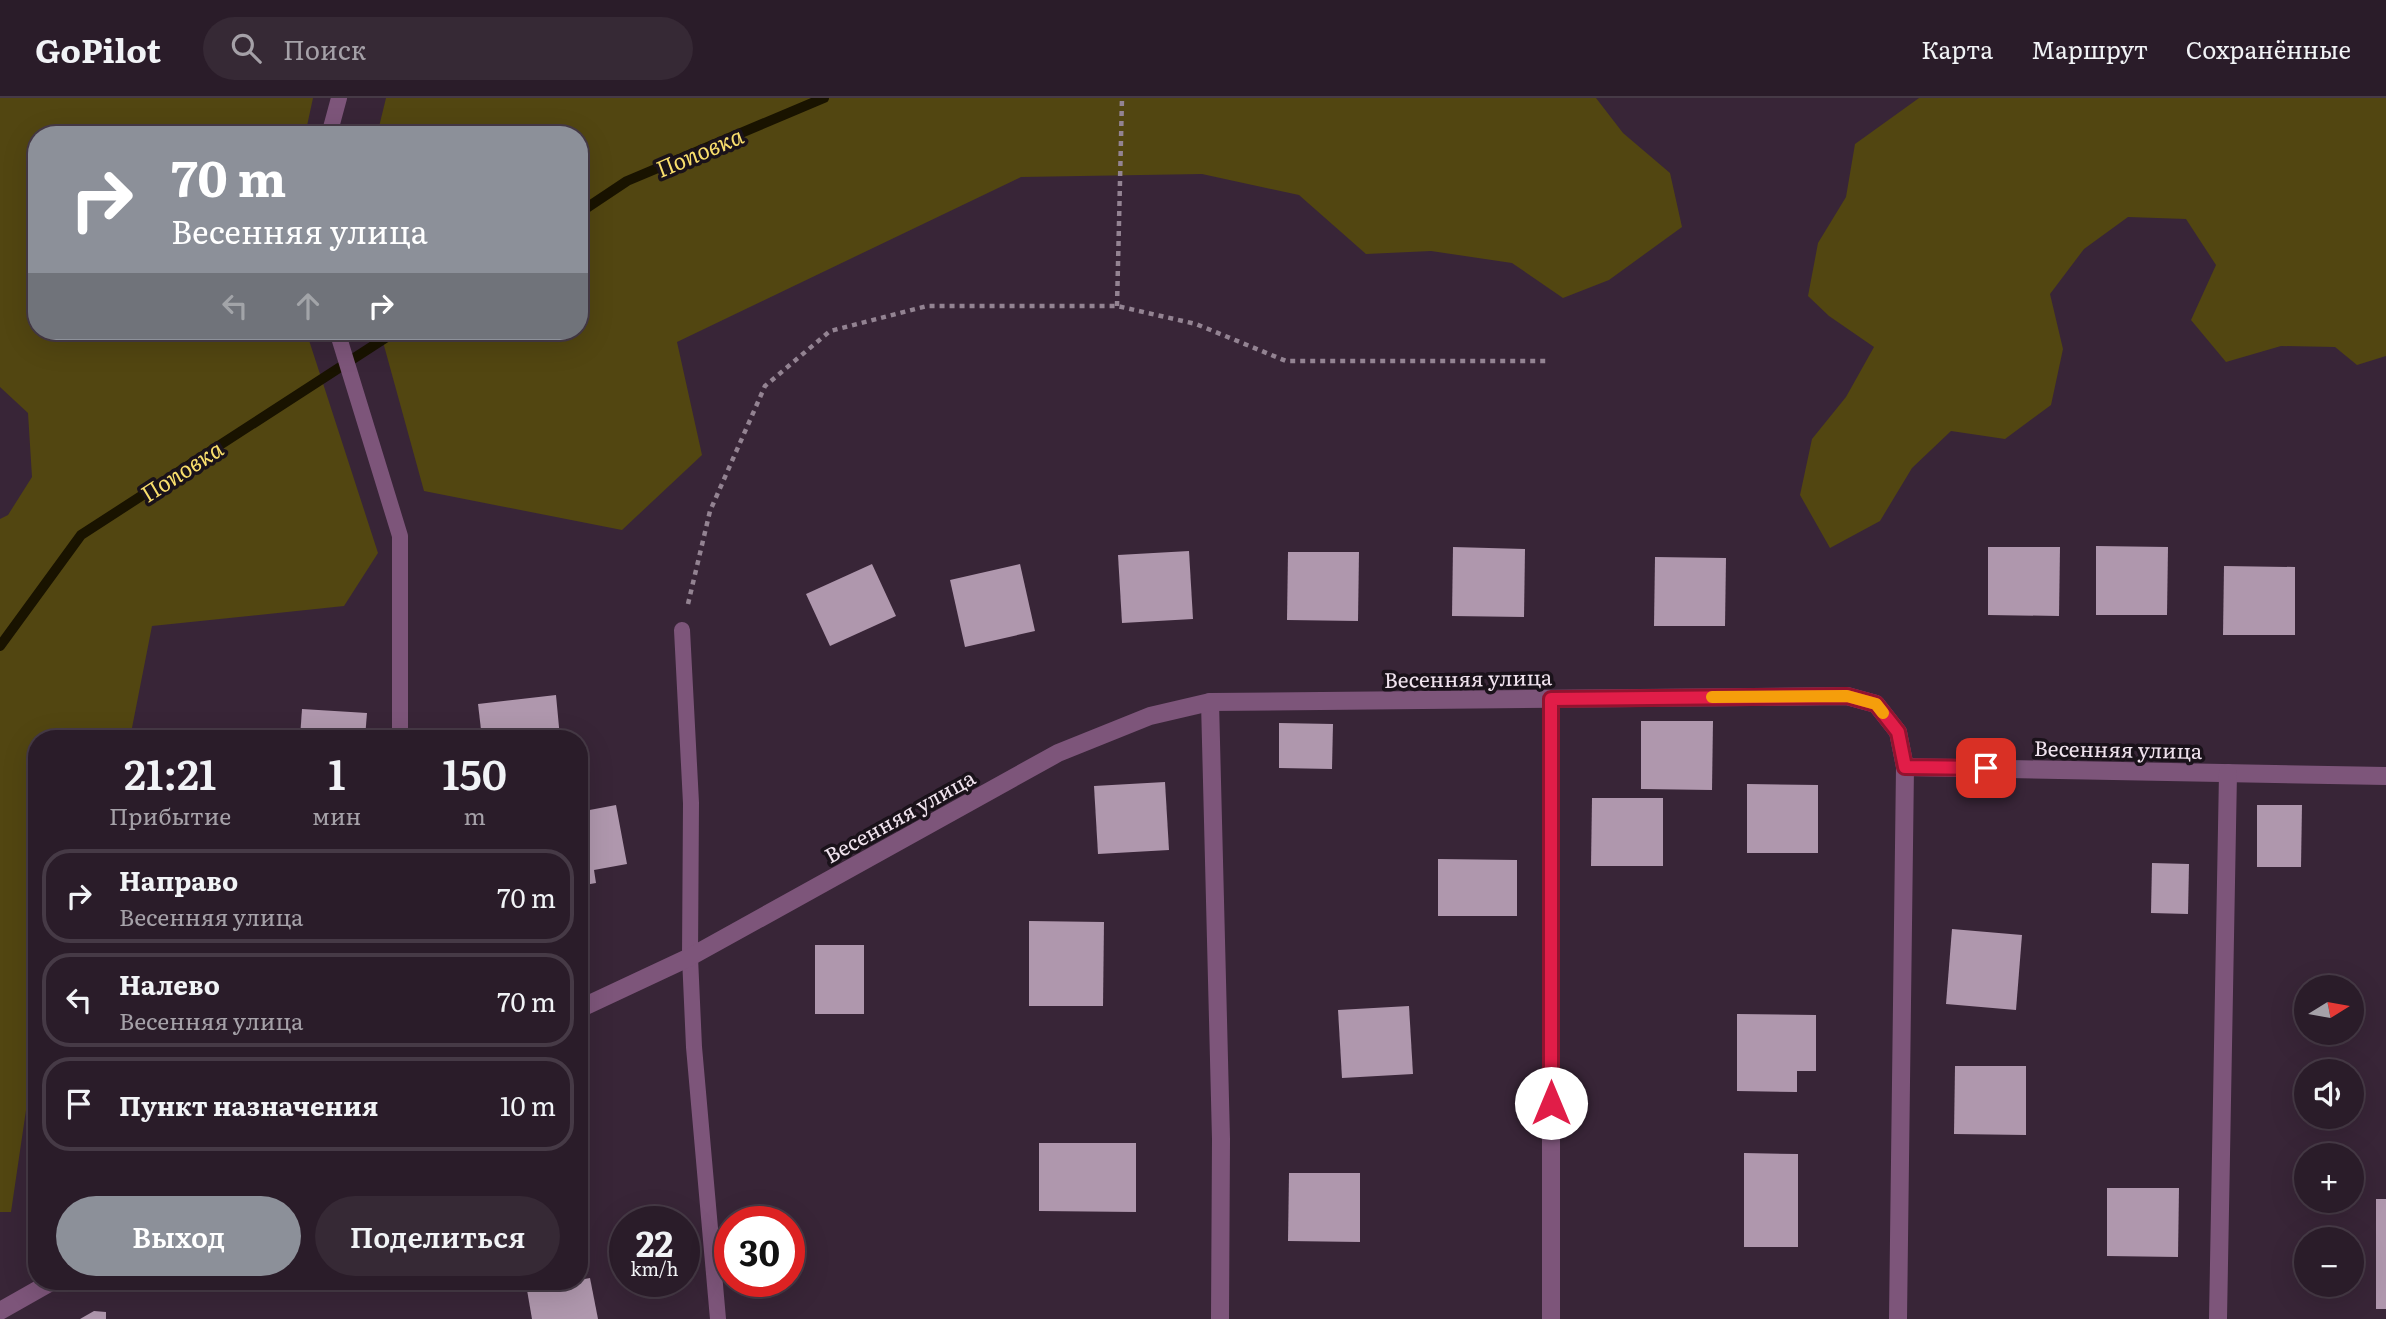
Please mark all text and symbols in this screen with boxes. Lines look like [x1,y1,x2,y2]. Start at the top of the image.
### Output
search box [203,17,693,80]
text: GoPilot [35,24,161,73]
icon: search [227,29,265,67]
text: Поиск [283,29,366,68]
text: Карта [1921,31,1993,66]
text: Маршрут [2031,31,2148,66]
text: Сохранённые [2186,31,2351,66]
water label: Поповка [650,117,748,185]
text: 70 m [171,139,286,212]
icon: right [56,154,147,245]
text: Весенняя улица [171,206,428,254]
icon: left [216,287,254,325]
icon: ahead [289,287,327,325]
icon: right [362,287,400,325]
water label: Поповка [133,431,229,509]
street label: Весенняя улица [1384,660,1553,694]
street label: Весенняя улица [2034,731,2203,765]
pin [1956,738,2016,798]
text: 21:21 [124,741,216,803]
text: 1 [328,741,345,803]
text: 150 [442,741,507,803]
icon: arrive [1967,749,2005,787]
street label: Весенняя улица [818,760,981,869]
text: Прибытие [109,798,231,832]
text: мин [312,798,361,832]
text: m [463,798,486,832]
text: Направо [119,860,238,899]
icon: right [60,877,98,915]
text: 70 m [497,877,556,916]
text: Весенняя улица [119,899,303,933]
text: Налево [119,964,220,1003]
north arrow [2294,975,2364,1045]
map controls [2294,975,2364,1297]
icon: left [60,981,98,1019]
text: 70 m [497,981,556,1020]
text: Весенняя улица [119,1003,303,1037]
button: sound [2294,1059,2364,1129]
position arrow [1514,1066,1588,1140]
icon: arrive [60,1085,98,1123]
text: Пункт назначения [119,1085,378,1124]
text: 10 m [500,1085,556,1124]
button: + [2294,1143,2364,1213]
button: Выход [56,1196,301,1276]
button: Поделиться [315,1196,560,1276]
speed limit sign: 30 [714,1206,805,1297]
text: 22 [636,1216,673,1268]
button: − [2294,1227,2364,1297]
text: km/h [631,1255,678,1282]

